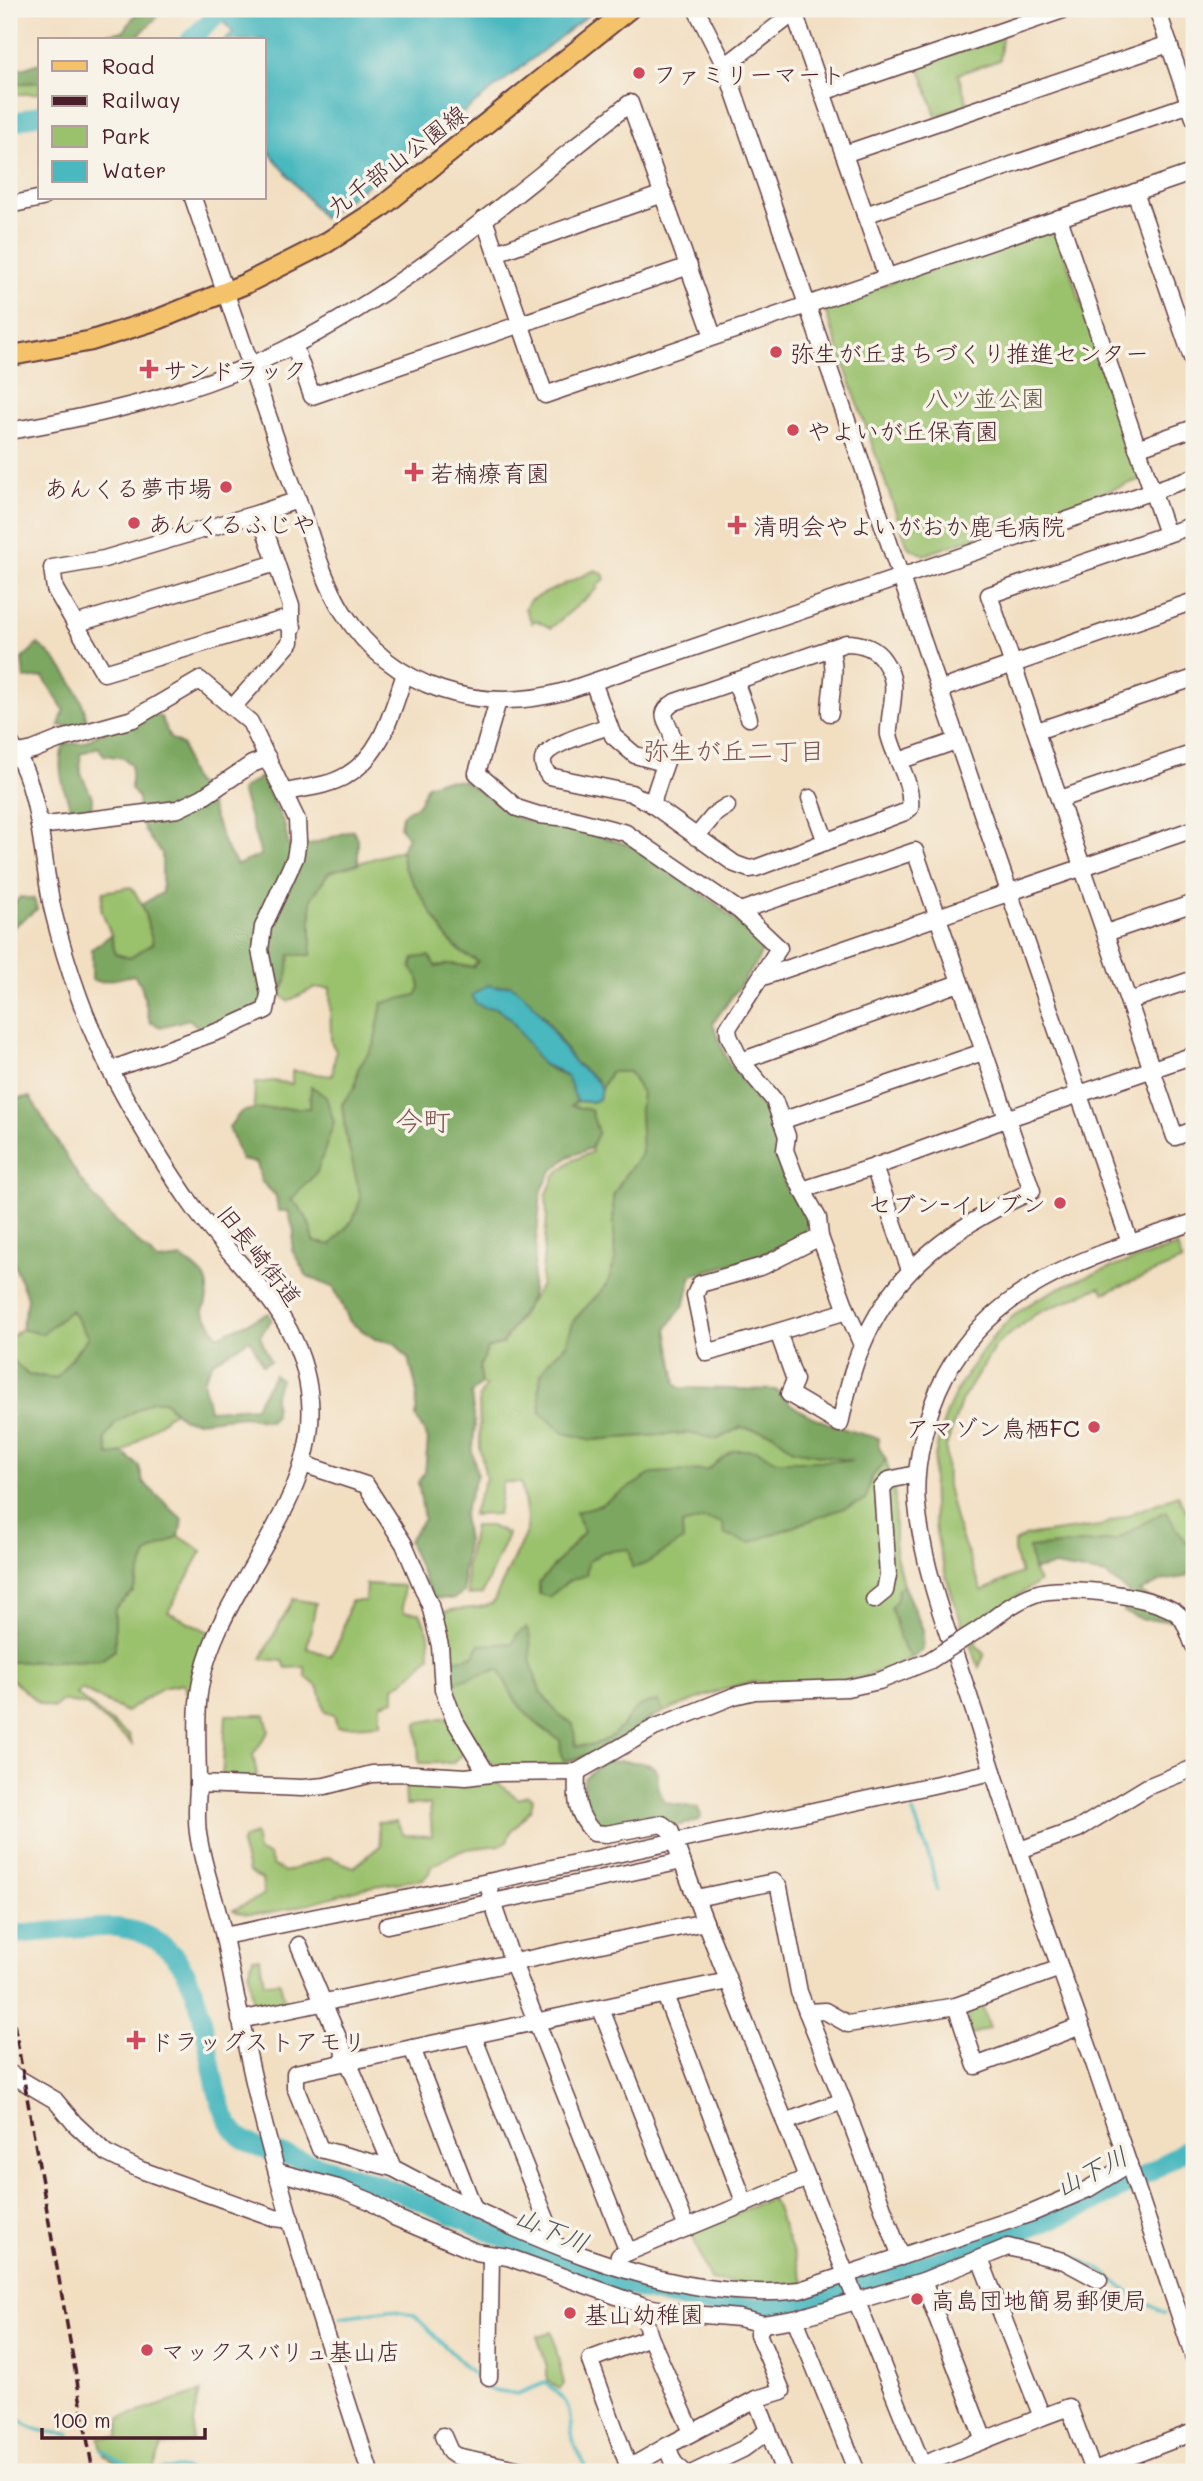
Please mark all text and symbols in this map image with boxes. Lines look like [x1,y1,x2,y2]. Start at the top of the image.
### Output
legend [38,38,266,200]
text: Road [102,52,154,79]
place label: ファミリーマート [653,58,845,89]
marker: ファミリーマート [631,65,647,81]
text: Railway [102,86,181,113]
street label: 九千部山公園線 [320,97,472,223]
text: Park [102,122,150,149]
text: Water [102,156,166,183]
place label: 弥生が丘まちづくり推進センター [790,337,1149,368]
marker: 弥生が丘まちづくり推進センター [768,344,784,360]
place label: サンドラック [163,354,307,385]
marker: サンドラック [141,361,157,377]
park label: 八ツ並公園 [925,382,1045,413]
place label: やよいが丘保育園 [807,415,999,446]
marker: やよいが丘保育園 [785,422,801,438]
place label: 若楠療育園 [430,457,550,488]
marker: 若楠療育園 [404,462,424,482]
place label: あんくる夢市場 [44,472,212,503]
marker: あんくる夢市場 [218,479,234,495]
place label: あんくるふじや [148,508,316,539]
place label: 清明会やよいがおか鹿毛病院 [753,510,1065,541]
marker: あんくるふじや [126,515,142,531]
marker: 清明会やよいがおか鹿毛病院 [727,515,747,535]
district label: 弥生が丘二丁目 [643,733,825,767]
district label: 今町 [395,1102,451,1138]
place label: セブン-イレブン [868,1188,1046,1219]
marker: セブン-イレブン [1052,1195,1068,1211]
street label: 旧長崎街道 [211,1198,309,1312]
place label: アマゾン鳥栖FC [905,1412,1080,1443]
marker: アマゾン鳥栖FC [1086,1419,1102,1435]
place label: ドラッグストアモリ [150,2025,366,2056]
marker: ドラッグストアモリ [128,2032,144,2048]
water label: 山下川 [1049,2138,1133,2204]
water label: 山下川 [509,2198,595,2260]
place label: 高島団地簡易郵便局 [931,2284,1147,2315]
marker: 高島団地簡易郵便局 [909,2291,925,2307]
place label: 基山幼稚園 [584,2298,704,2329]
marker: 基山幼稚園 [562,2305,578,2321]
place label: マックスバリュ基山店 [161,2335,401,2366]
marker: マックスバリュ基山店 [139,2342,155,2358]
scale bar [42,2397,205,2441]
text: 100 m [52,2406,111,2433]

